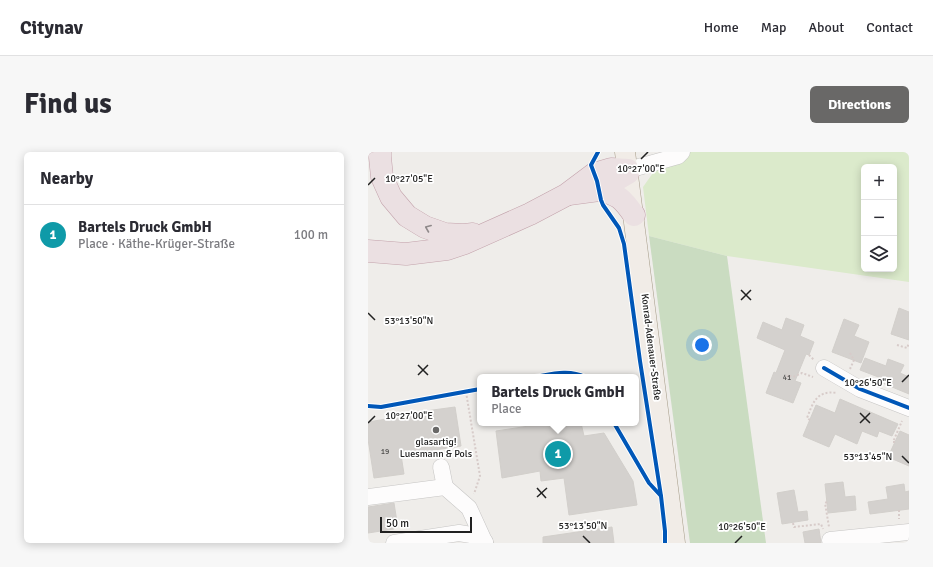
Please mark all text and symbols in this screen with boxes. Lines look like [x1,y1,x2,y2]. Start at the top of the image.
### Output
text: Citynav [20,16,83,40]
text: Home [704,19,739,36]
text: Map [761,19,786,36]
text: About [808,19,844,36]
text: Contact [866,19,913,36]
button: Directions [810,86,909,123]
text: Find us [24,87,112,121]
text: 10°27'00"E [617,163,665,175]
map controls [861,164,897,272]
button: + [861,164,897,200]
text: Nearby [40,168,93,189]
text: 10°27'05"E [385,173,433,185]
button: − [861,200,897,236]
text: Bartels Druck GmbH [78,218,212,236]
one-way arrow [425,225,433,233]
text: 1 [49,227,57,243]
text: 100 m [294,227,328,243]
text: Place · Käthe-Krüger-Straße [78,236,235,252]
button: layers [861,236,897,272]
street label: Konrad-Adenauer-Straße [638,293,664,401]
text: 53°13'50"N [385,315,433,327]
your location [692,335,712,355]
house number: 41 [783,372,791,382]
popup [477,374,639,426]
text: 10°26'50"E [844,377,892,389]
text: Bartels Druck GmbH [491,383,625,401]
text: Place [491,401,521,417]
text: 10°27'00"E [385,410,433,422]
marker: glasartig! Luesmann & Pols [431,425,441,435]
place label: glasartig! Luesmann & Pols [400,436,473,460]
pin: 1 [545,439,571,469]
house number: 19 [381,446,389,456]
text: 53°13'45"N [844,451,892,463]
scale bar [380,515,472,534]
text: 50 m [386,517,409,530]
text: 53°13'50"N [559,520,607,532]
text: 10°26'50"E [718,521,766,533]

